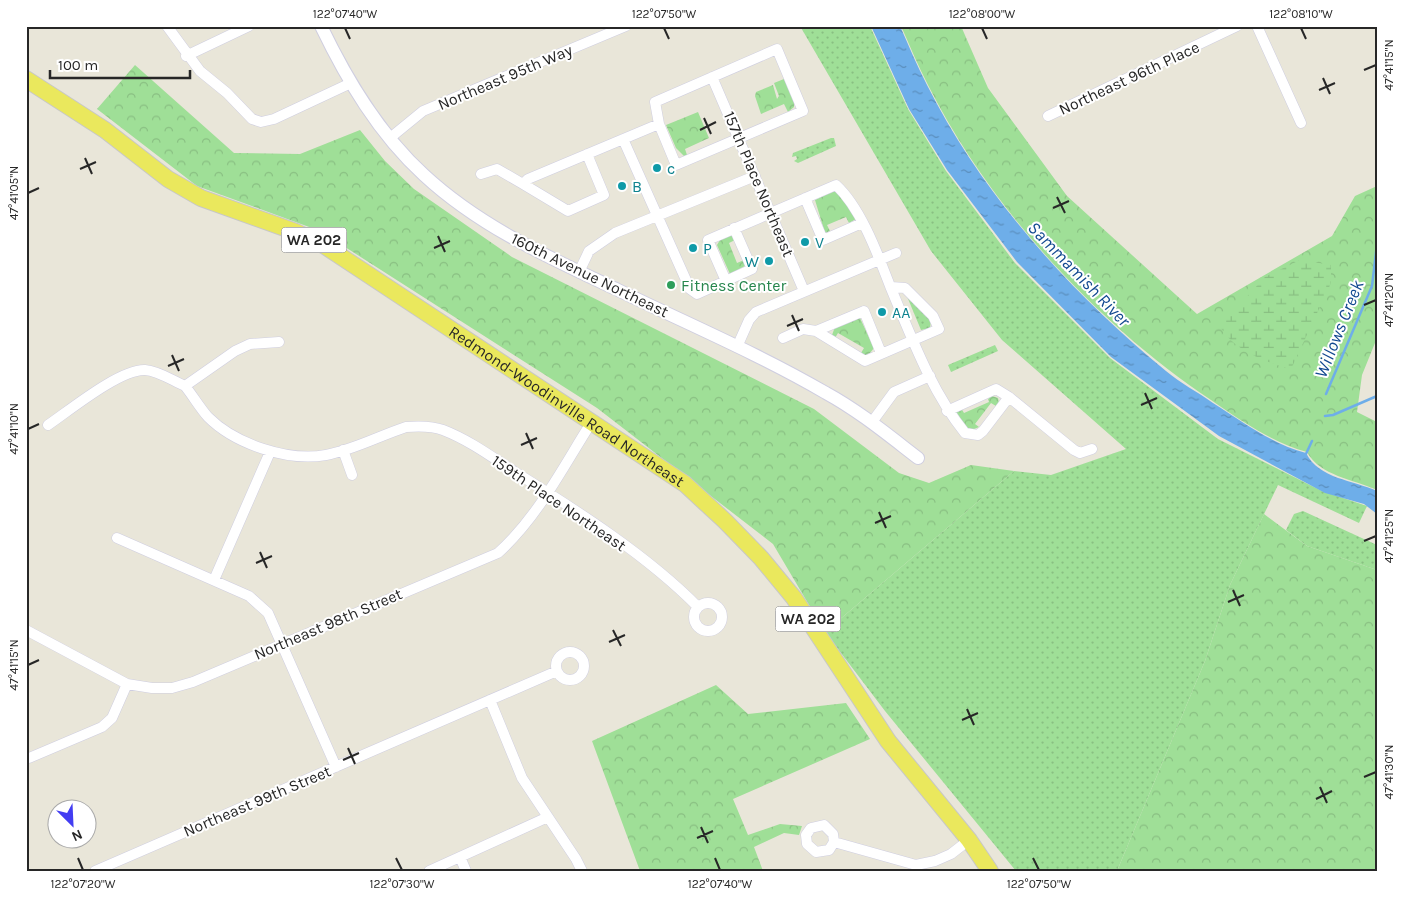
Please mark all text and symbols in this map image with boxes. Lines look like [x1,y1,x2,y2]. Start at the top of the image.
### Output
text: 122°07'40"W [313,7,378,21]
text: 122°07'50"W [632,7,697,21]
text: 122°08'00"W [949,7,1016,21]
text: 122°08'10"W [1269,7,1333,21]
street label: Northeast 96th Place [1056,37,1202,119]
text: 47°41'15"N [1382,39,1396,91]
street label: Northeast 95th Way [435,40,576,114]
scale bar [50,48,190,80]
text: 100 m [58,56,98,74]
street label: 157th Place Northeast [720,108,798,260]
place label: c [667,159,675,178]
marker: c [651,162,663,174]
text: 47°41'05"N [7,166,21,220]
place label: B [632,177,642,196]
marker: B [616,180,628,192]
water label: Sammamish River [1023,217,1135,332]
road number: WA 202 [282,228,346,252]
street label: 160th Avenue Northeast [508,229,672,321]
place label: V [815,233,824,252]
marker: V [799,236,811,248]
place label: P [703,239,712,258]
marker: P [687,242,699,254]
place label: W [745,252,760,271]
marker: W [763,255,775,267]
text: 47°41'20"N [1382,273,1396,327]
place label: Fitness Center [681,276,787,295]
water label: Willows Creek [1309,276,1369,381]
marker: Fitness Center [665,279,677,291]
place label: AA [892,303,910,322]
marker: AA [876,306,888,318]
street label: Redmond-Woodinville Road Northeast [446,321,688,491]
text: 47°41'10"N [7,403,21,455]
street label: 159th Place Northeast [488,451,630,555]
text: 47°41'25"N [1382,509,1396,563]
street label: Northeast 98th Street [251,584,405,664]
road number: WA 202 [776,606,840,632]
text: 47°41'15"N [7,639,21,691]
text: 47°41'30"N [1382,745,1396,799]
street label: Northeast 99th Street [180,761,334,841]
north arrow [48,800,98,850]
text: N [69,826,85,845]
text: 122°07'20"W [51,877,116,891]
text: 122°07'30"W [370,877,435,891]
text: 122°07'40"W [688,877,753,891]
text: 122°07'50"W [1007,877,1072,891]

